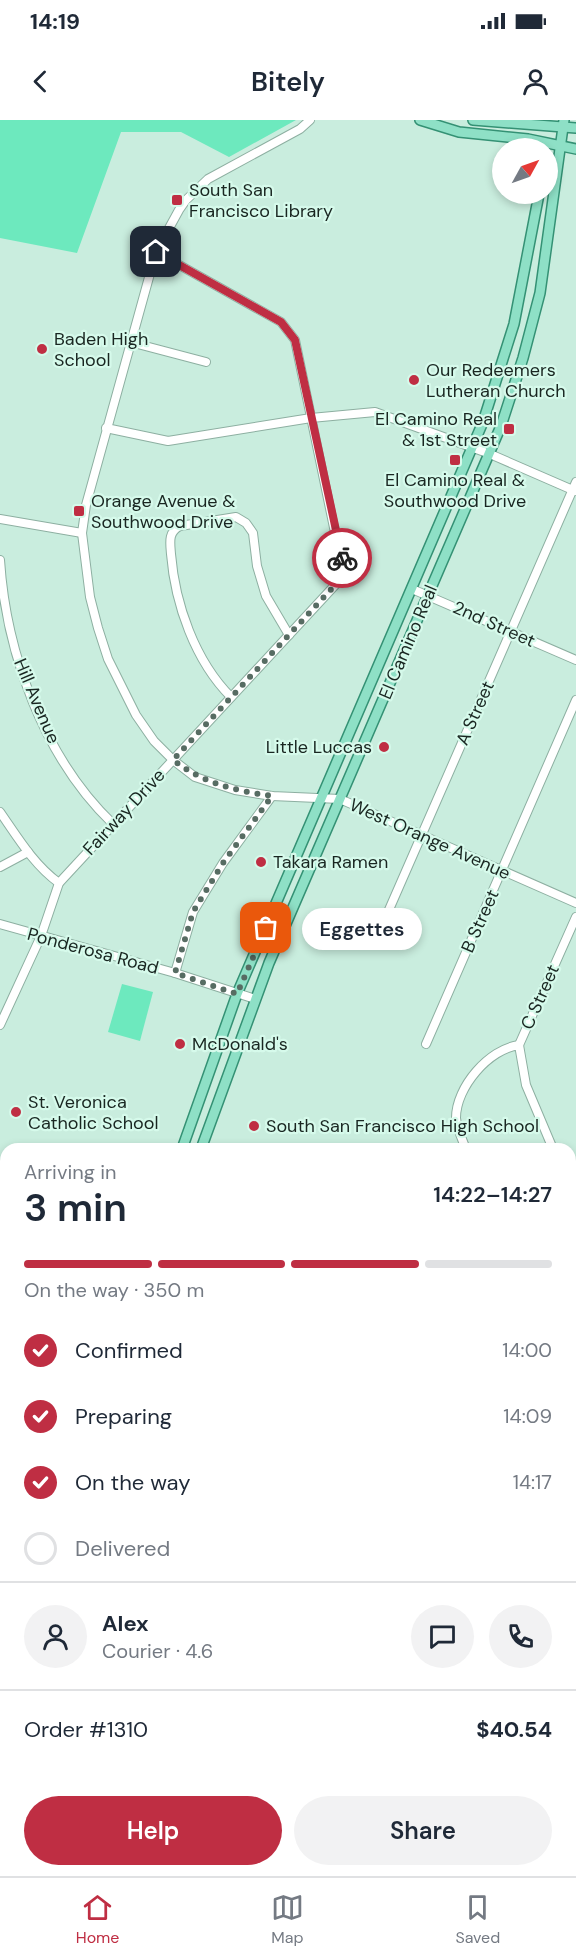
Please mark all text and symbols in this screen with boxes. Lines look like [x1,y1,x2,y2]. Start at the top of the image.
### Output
text: 14:19 [30,7,80,36]
text: Bitely [251,64,325,99]
icon: back [24,65,57,98]
icon: person [519,65,552,98]
north arrow [492,138,558,204]
map controls [492,138,558,204]
place label: South San Francisco Library [189,178,333,223]
marker: South San Francisco Library [170,193,184,207]
pin [130,226,181,277]
icon: home [139,235,172,268]
place label: Baden High School [54,327,148,372]
marker: Baden High School [35,342,49,356]
place label: Our Redeemers Lutheran Church [426,358,566,403]
marker: Our Redeemers Lutheran Church [407,373,421,387]
place label: El Camino Real & 1st Street [375,407,497,452]
marker: El Camino Real & 1st Street [502,422,516,436]
marker: El Camino Real & Southwood Drive [448,453,462,467]
place label: El Camino Real & Southwood Drive [384,468,526,513]
place label: Orange Avenue & Southwood Drive [91,489,236,534]
marker: Orange Avenue & Southwood Drive [72,504,86,518]
courier [312,528,372,588]
icon: bike [326,542,359,575]
street label: El Camino Real [373,581,443,703]
street label: 2nd Street [449,595,539,653]
street label: Hill Avenue [8,655,66,747]
street label: A Street [450,677,500,749]
place label: Little Luccas [266,735,372,759]
marker: Little Luccas [377,740,391,754]
street label: Fairway Drive [78,764,170,860]
street label: West Orange Avenue [346,793,514,885]
place label: Takara Ramen [273,850,388,874]
marker: Takara Ramen [254,855,268,869]
street label: B Street [455,886,505,956]
pin [240,902,291,953]
callout: Eggettes [302,907,422,949]
icon: bag [249,911,282,944]
text: Eggettes [319,916,405,942]
street label: Ponderosa Road [25,922,161,980]
street label: C Street [515,961,565,1033]
place label: McDonald's [192,1032,288,1056]
marker: McDonald's [173,1037,187,1051]
place label: St. Veronica Catholic School [28,1090,158,1135]
marker: St. Veronica Catholic School [9,1105,23,1119]
place label: South San Francisco High School [266,1114,539,1138]
marker: South San Francisco High School [247,1119,261,1133]
text: Arriving in [24,1159,116,1185]
text: 14:22–14:27 [433,1180,552,1209]
text: 3 min [24,1182,127,1233]
text: On the way · 350 m [24,1277,204,1303]
icon: check [24,1334,57,1367]
text: Confirmed [75,1336,183,1365]
text: 14:00 [502,1337,552,1363]
icon: check [24,1400,57,1433]
text: Preparing [75,1402,172,1431]
text: 14:09 [503,1403,552,1429]
icon: check [24,1466,57,1499]
text: On the way [75,1468,190,1497]
text: 14:17 [513,1469,552,1495]
text: Delivered [75,1534,170,1563]
button: person [24,1605,87,1668]
button: chat [411,1605,474,1668]
button: phone [489,1605,552,1668]
text: Alex [102,1609,149,1638]
text: Courier · 4.6 [102,1638,213,1664]
text: Order #1310 [24,1715,148,1744]
text: $40.54 [476,1715,552,1744]
button: Help [24,1796,282,1865]
button: Share [294,1796,552,1865]
tab: Home [76,1891,119,1948]
tab: Map [271,1891,304,1948]
tab: Saved [455,1891,500,1948]

